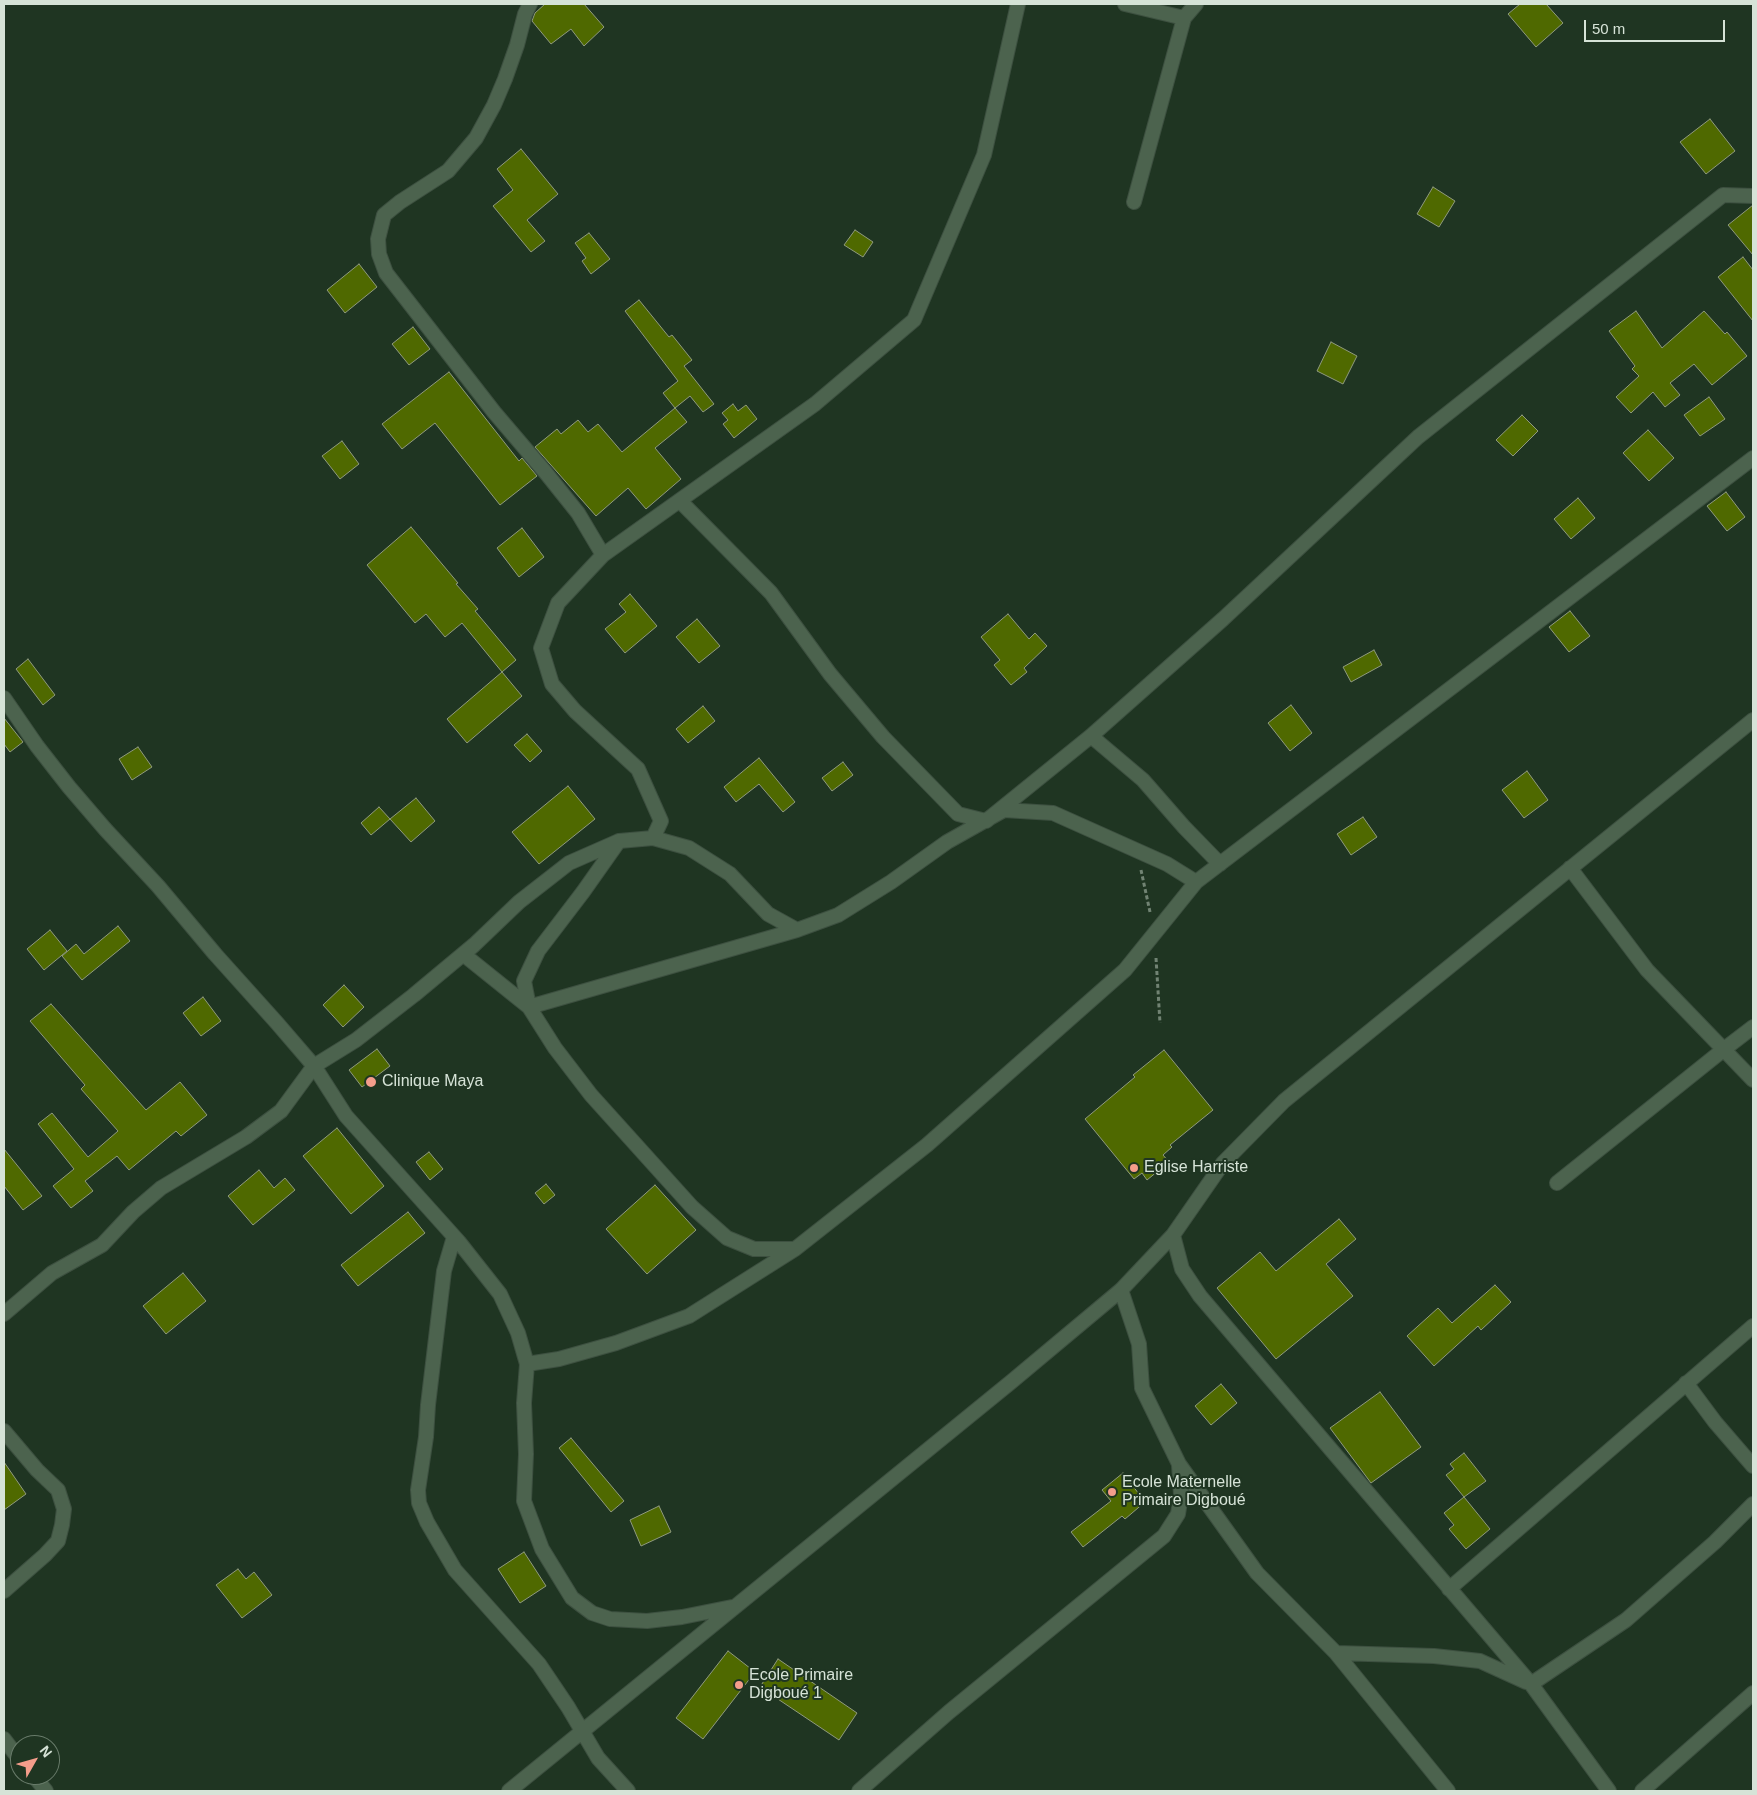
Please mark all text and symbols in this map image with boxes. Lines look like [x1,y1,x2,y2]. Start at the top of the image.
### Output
scale bar [1587,10,1728,42]
text: 50 m [1592,20,1625,37]
place label: Clinique Maya [382,1072,483,1092]
marker: Clinique Maya [364,1075,378,1089]
place label: Eglise Harriste [1144,1158,1248,1178]
marker: Eglise Harriste [1128,1162,1140,1174]
place label: Ecole Maternelle Primaire Digboué [1122,1473,1246,1511]
marker: Ecole Maternelle Primaire Digboué [1106,1486,1118,1498]
place label: Ecole Primaire Digboué 1 [749,1666,853,1704]
marker: Ecole Primaire Digboué 1 [733,1679,745,1691]
north arrow [10,1735,60,1785]
text: N [37,1742,55,1760]

